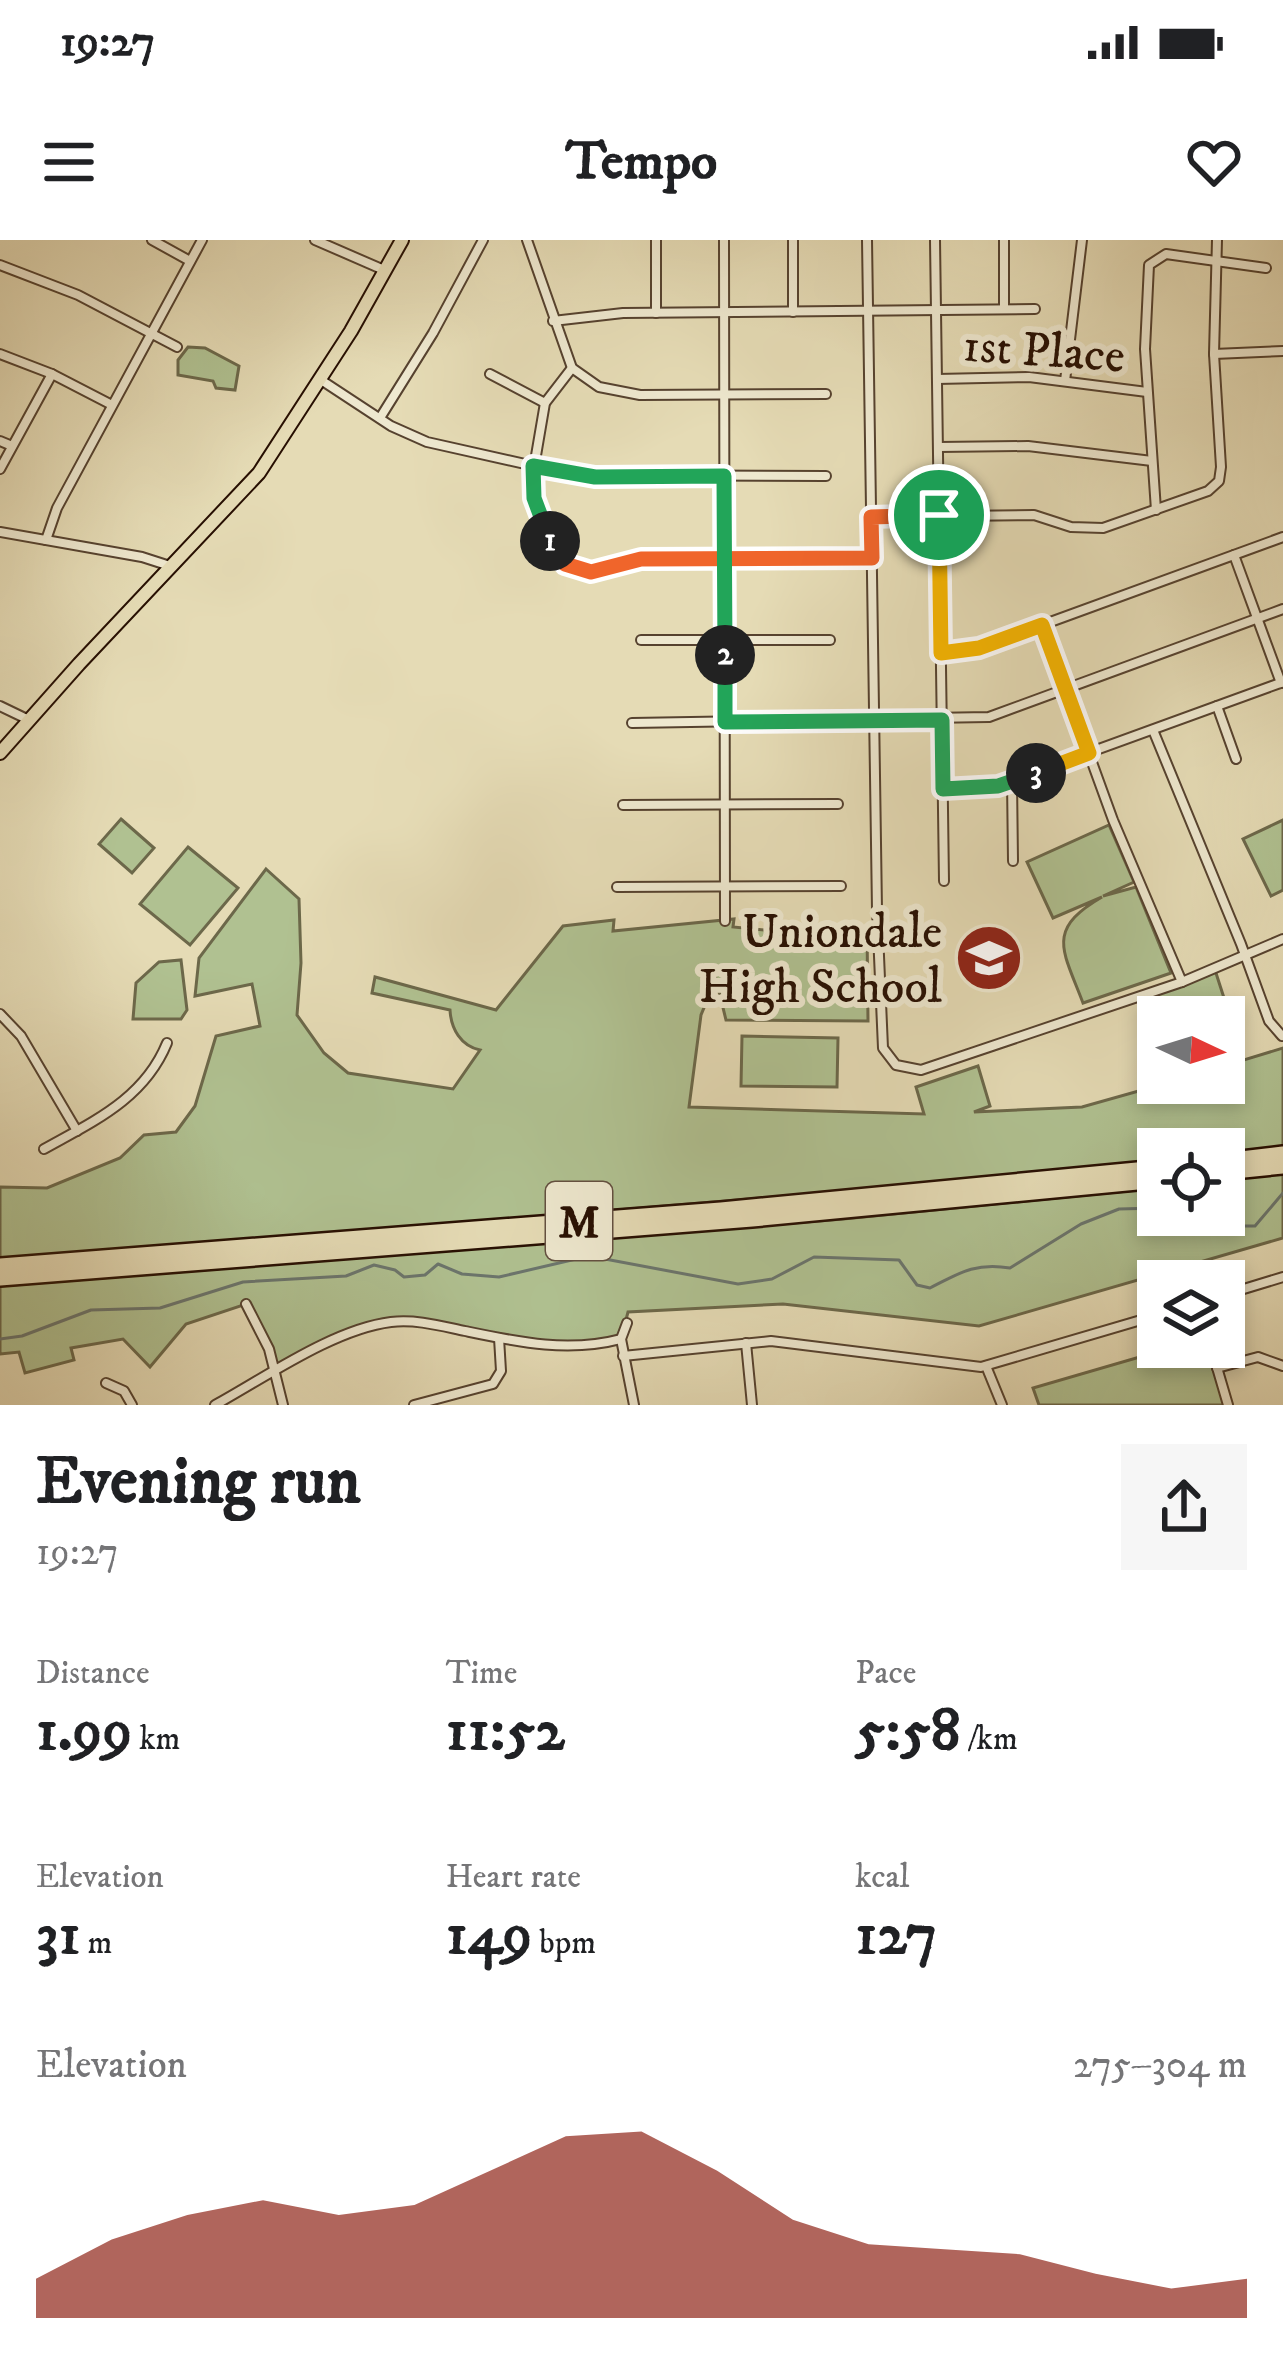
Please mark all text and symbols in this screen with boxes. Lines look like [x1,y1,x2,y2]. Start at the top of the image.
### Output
text: 19:27 [60,14,155,70]
icon: menu [36,129,102,195]
text: Tempo [566,129,717,196]
icon: heart [1181,129,1247,195]
street label: 1st Place [961,316,1127,388]
pin [888,464,990,566]
icon: arrive [906,482,972,548]
pin: 1 [520,511,580,571]
text: 1 [544,520,556,561]
pin: 2 [695,625,755,685]
text: 2 [717,634,733,675]
pin: 3 [1006,743,1066,803]
text: 3 [1030,752,1042,793]
place label: Uniondale High School [699,903,943,1018]
school or university icon: Uniondale High School [954,923,1024,993]
north arrow [1137,996,1245,1104]
map controls [1137,996,1245,1368]
button: locate [1137,1128,1245,1236]
road number: M [546,1182,612,1260]
button: layers [1137,1260,1245,1368]
text: Evening run [36,1442,361,1524]
button: share [1121,1444,1247,1570]
text: 19:27 [36,1528,119,1577]
text: Distance [36,1653,150,1694]
text: Time [446,1653,517,1694]
text: Pace [855,1653,916,1694]
text: 1.99 [36,1694,132,1769]
text: 11:52 [446,1694,565,1769]
text: 5:58 [855,1694,960,1769]
text: km [132,1719,180,1760]
text: /km [960,1719,1018,1760]
text: Elevation [36,1857,164,1898]
text: Heart rate [446,1857,581,1898]
text: kcal [855,1857,910,1898]
text: 31 [36,1898,80,1973]
text: 149 [446,1898,532,1973]
text: 127 [855,1898,937,1973]
text: m [80,1923,112,1964]
text: bpm [532,1923,596,1964]
text: Elevation [36,2041,187,2090]
text: 275–304 m [1073,2041,1247,2090]

